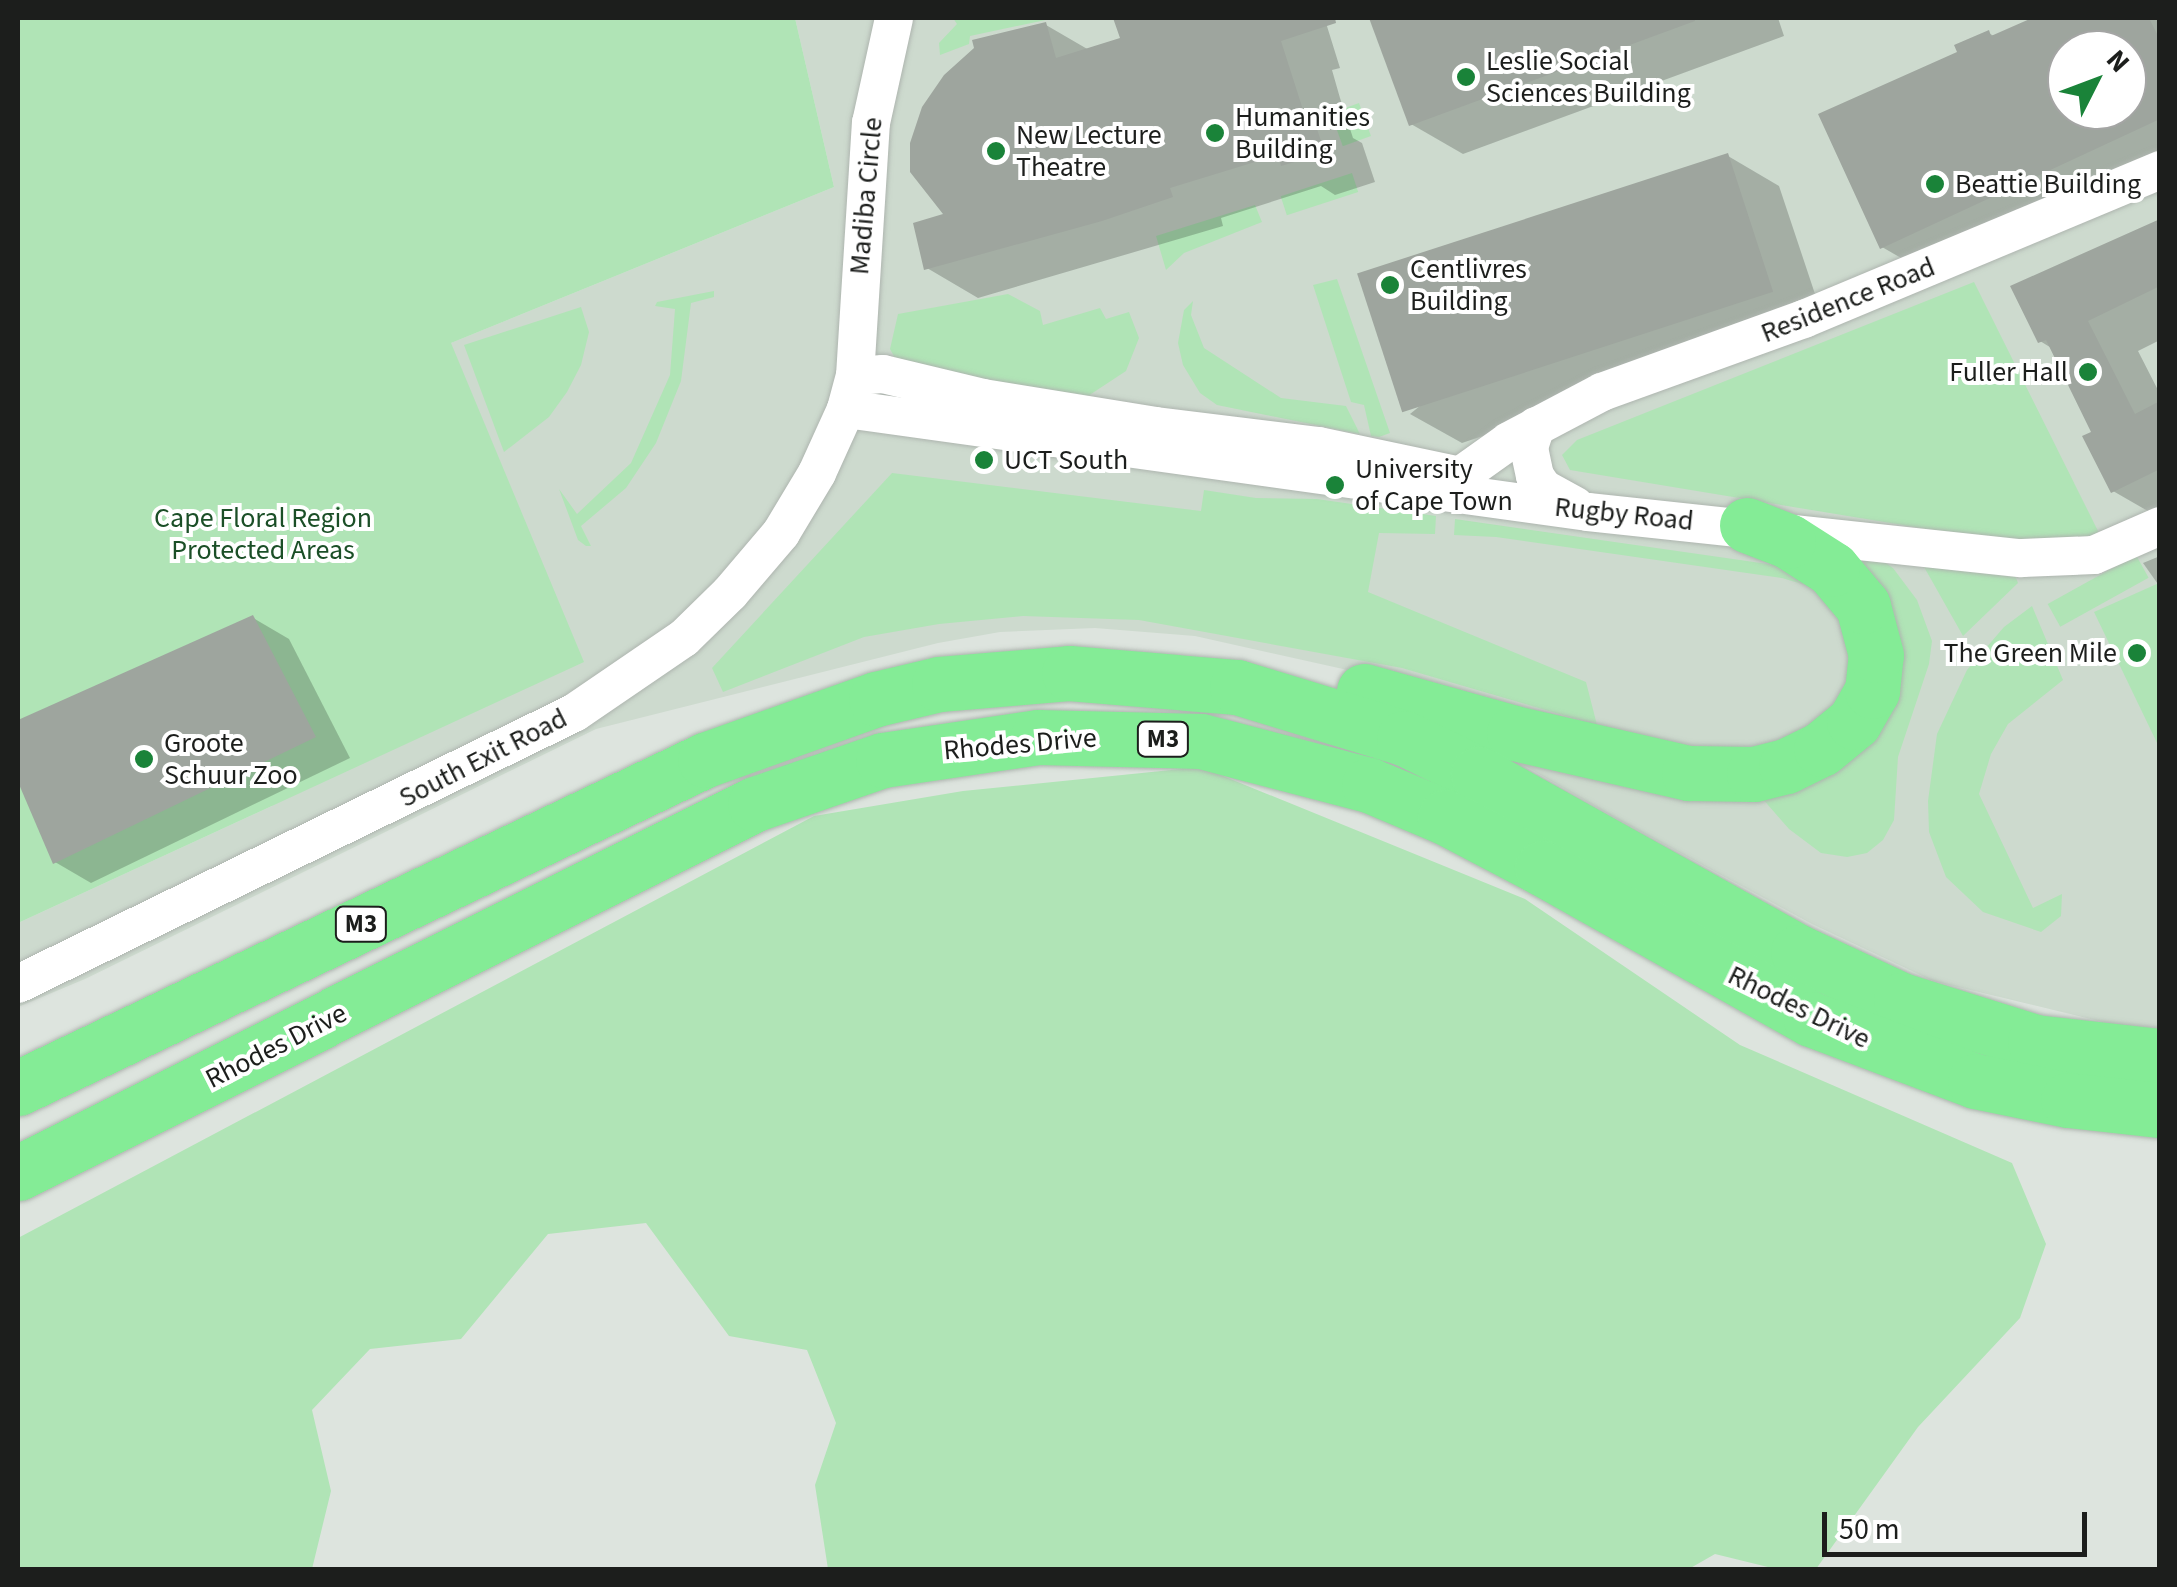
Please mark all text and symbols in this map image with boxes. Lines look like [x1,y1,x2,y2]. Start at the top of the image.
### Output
north arrow [2047,30,2147,130]
text: N [2097,41,2139,82]
place label: Leslie Social Sciences Building [1486,44,1691,110]
marker: Leslie Social Sciences Building [1455,66,1477,88]
place label: Humanities Building [1235,100,1370,166]
street label: Madiba Circle [842,116,890,276]
place label: New Lecture Theatre [1016,118,1162,184]
marker: Humanities Building [1204,122,1226,144]
marker: New Lecture Theatre [985,140,1007,162]
place label: Beattie Building [1955,167,2141,201]
marker: Beattie Building [1924,173,1946,195]
street label: Residence Road [1756,250,1940,350]
place label: Centlivres Building [1410,252,1527,318]
marker: Centlivres Building [1379,274,1401,296]
place label: Fuller Hall [1949,355,2068,389]
marker: Fuller Hall [2077,361,2099,383]
place label: UCT South [1004,443,1128,477]
marker: UCT South [973,449,995,471]
place label: University of Cape Town [1355,452,1513,518]
marker: University of Cape Town [1324,474,1346,496]
street label: Rugby Road [1553,490,1695,538]
park label: Cape Floral Region Protected Areas [154,501,372,567]
place label: The Green Mile [1944,636,2117,670]
marker: The Green Mile [2126,642,2148,664]
street label: South Exit Road [393,701,573,815]
road number: M3 [1136,719,1190,759]
street label: Rhodes Drive [942,721,1098,767]
place label: Groote Schuur Zoo [164,726,298,792]
marker: Groote Schuur Zoo [133,748,155,770]
road number: M3 [334,904,388,944]
street label: Rhodes Drive [1723,958,1875,1056]
street label: Rhodes Drive [200,996,352,1096]
scale bar [1827,1492,2092,1554]
text: 50 m [1839,1508,1900,1551]

